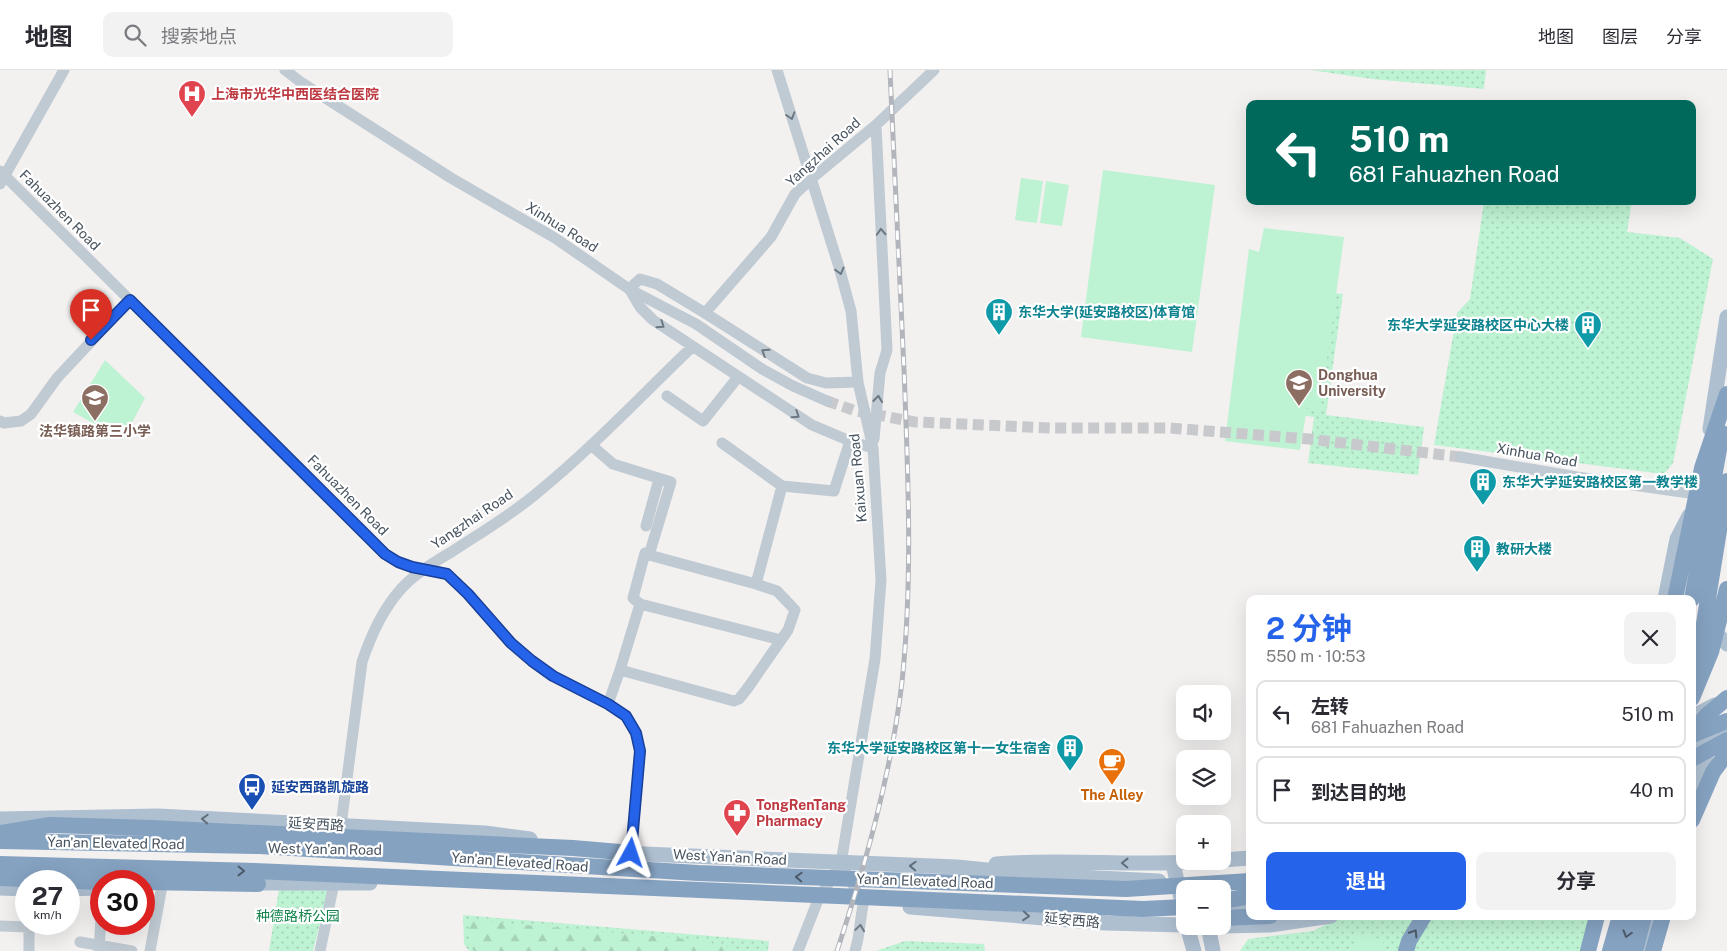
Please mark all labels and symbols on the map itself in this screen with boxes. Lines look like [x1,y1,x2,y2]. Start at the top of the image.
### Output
hospital icon: 上海市光华中西医结合医院 [177,79,207,118]
place label: 上海市光华中西医结合医院 [211,86,379,102]
one-way arrow [786,112,796,120]
street label: Yangzhai Road [782,114,864,190]
street label: Fahuazhen Road [16,166,104,254]
street label: Xinhua Road [523,199,601,255]
one-way arrow [876,228,887,236]
one-way arrow [835,267,845,275]
pin [70,289,112,340]
building icon: 东华大学(延安路校区)体育馆 [984,297,1014,336]
place label: 东华大学(延安路校区)体育馆 [1018,304,1195,320]
building icon: 东华大学延安路校区中心大楼 [1573,310,1603,349]
place label: 东华大学延安路校区中心大楼 [1387,317,1569,333]
one-way arrow [655,319,664,328]
one-way arrow [761,348,770,358]
place label: Donghua University [1318,367,1386,399]
school or university icon: Donghua University [1284,368,1314,407]
school or university icon: 法华镇路第三小学 [80,383,110,422]
one-way arrow [872,395,883,403]
one-way arrow [790,409,800,418]
place label: 法华镇路第三小学 [39,423,151,439]
street label: Kaixuan Road [846,433,870,523]
street label: Xinhua Road [1495,440,1579,470]
street label: Fahuazhen Road [304,451,392,539]
building icon: 东华大学延安路校区第一教学楼 [1468,467,1498,506]
place label: 东华大学延安路校区第一教学楼 [1502,474,1698,490]
street label: Yangzhai Road [428,486,516,552]
building icon: 教研大楼 [1462,534,1492,573]
place label: 教研大楼 [1496,541,1552,557]
building icon: 东华大学延安路校区第十一女生宿舍 [1055,733,1085,772]
place label: 东华大学延安路校区第十一女生宿舍 [827,740,1051,756]
cafe icon: The Alley [1097,747,1127,786]
bus stop icon: 延安西路凯旋路 [237,772,267,811]
place label: 延安西路凯旋路 [271,779,369,795]
place label: The Alley [1081,787,1143,803]
place label: TongRenTang Pharmacy [756,797,846,829]
pharmacy icon: TongRenTang Pharmacy [722,798,752,837]
one-way arrow [201,813,209,824]
street label: 延安西路 [288,815,344,833]
position arrow [604,826,656,878]
street label: Yan'an Elevated Road [47,834,185,852]
street label: West Yan'an Road [268,840,382,858]
street label: West Yan'an Road [673,846,787,868]
street label: Yan'an Elevated Road [451,849,589,875]
one-way arrow [1120,858,1128,868]
one-way arrow [909,861,916,871]
one-way arrow [237,865,245,876]
speed limit sign: 30 [90,870,155,935]
street label: Yan'an Elevated Road [856,871,994,891]
one-way arrow [795,872,802,882]
park label: 种德路桥公园 [256,908,340,924]
street label: 延安西路 [1043,910,1101,930]
one-way arrow [1023,911,1031,922]
one-way arrow [854,924,865,932]
one-way arrow [1407,929,1417,938]
one-way arrow [1623,929,1633,937]

